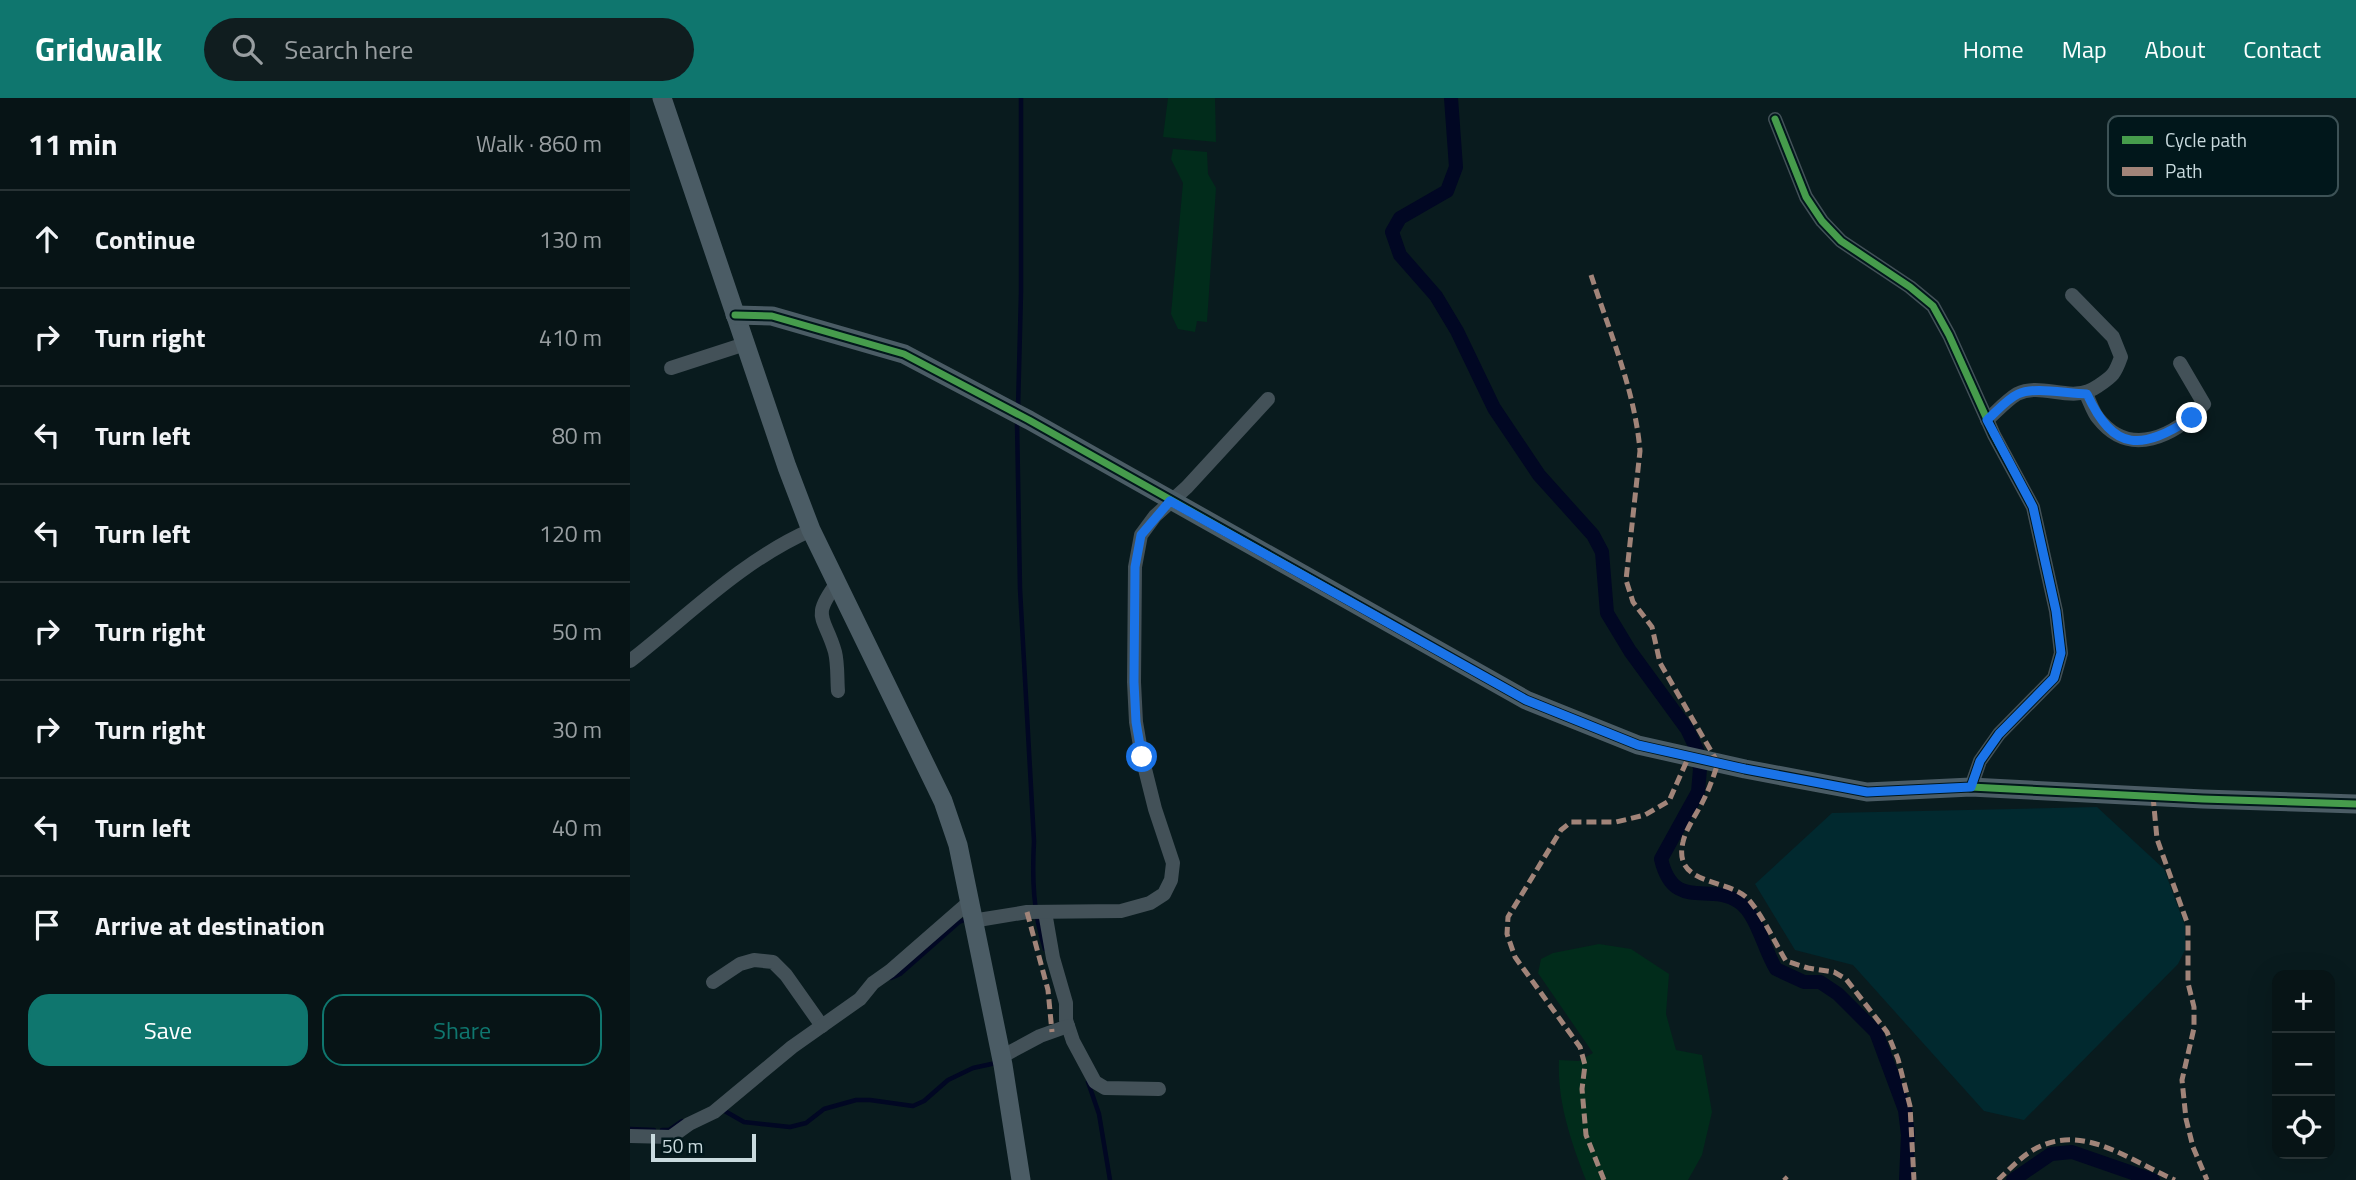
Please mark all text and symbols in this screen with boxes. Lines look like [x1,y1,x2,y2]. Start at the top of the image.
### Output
search box [204,18,694,81]
text: Gridwalk [35,24,162,74]
icon: search [228,30,266,68]
text: Search here [284,30,413,69]
text: Home [1963,31,2024,67]
text: Map [2062,31,2107,67]
text: About [2145,31,2205,67]
text: Contact [2243,31,2321,67]
legend [2108,116,2338,196]
text: 11 min [28,121,118,167]
text: Cycle path [2165,125,2247,154]
text: Walk · 860 m [476,126,602,161]
text: Path [2165,156,2203,185]
icon: ahead [28,220,66,258]
text: Continue [95,220,195,259]
text: 130 m [539,222,602,257]
icon: right [28,318,66,356]
text: Turn right [95,318,206,357]
text: 410 m [539,320,602,355]
route end [2176,402,2207,433]
icon: left [28,416,66,454]
text: Turn left [95,416,190,455]
text: 80 m [552,418,602,453]
icon: left [28,514,66,552]
text: Turn left [95,514,190,553]
text: 120 m [539,516,602,551]
icon: right [28,612,66,650]
text: Turn right [95,612,206,651]
text: 50 m [552,614,602,649]
icon: right [28,710,66,748]
text: Turn right [95,710,206,749]
text: 30 m [552,712,602,747]
route start [1126,741,1157,772]
icon: left [28,808,66,846]
text: Turn left [95,808,190,847]
text: 40 m [552,810,602,845]
icon: arrive [28,906,66,944]
text: Arrive at destination [95,906,325,945]
map controls [2272,970,2335,1159]
button: + [2272,970,2335,1033]
button: Save [28,994,308,1066]
button: Share [322,994,602,1066]
button: − [2272,1033,2335,1096]
button: locate [2272,1096,2335,1159]
scale bar [651,1131,756,1163]
text: 50 m [662,1131,703,1160]

